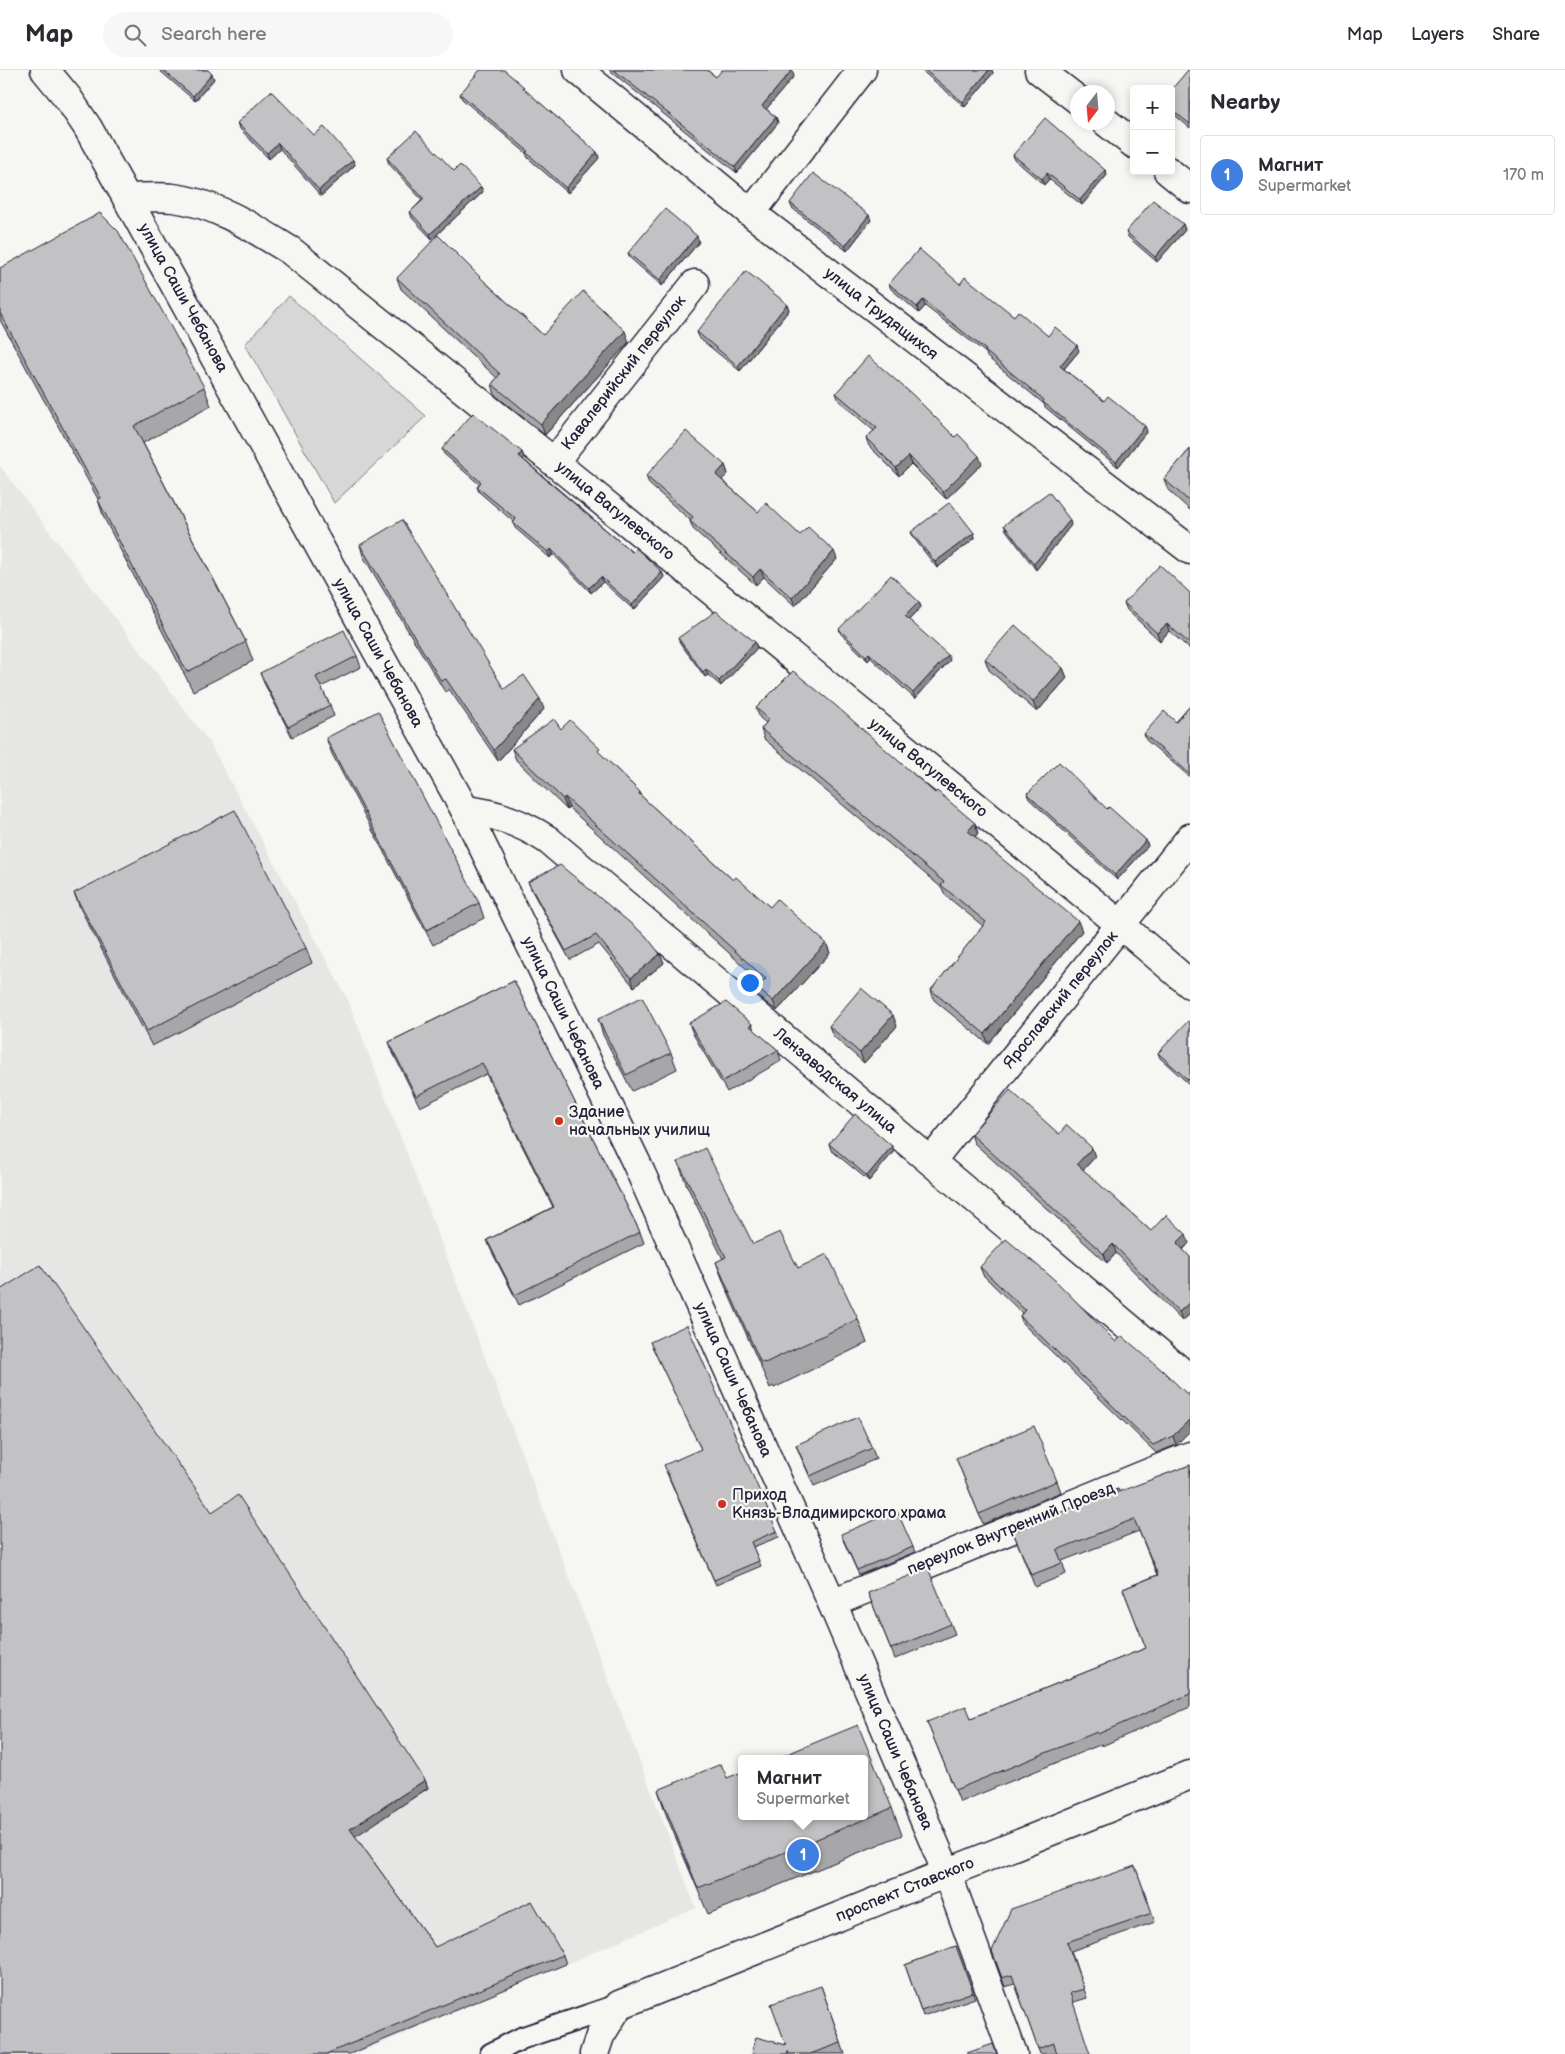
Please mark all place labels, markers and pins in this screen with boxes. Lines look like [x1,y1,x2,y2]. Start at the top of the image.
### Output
place label: Здание начальных училищ [569,1103,710,1140]
marker: Здание начальных училищ [553,1115,565,1127]
place label: Приход Князь-Владимирского храма [732,1486,947,1523]
marker: Приход Князь-Владимирского храма [716,1498,728,1510]
pin: 1 [787,1836,819,1874]

